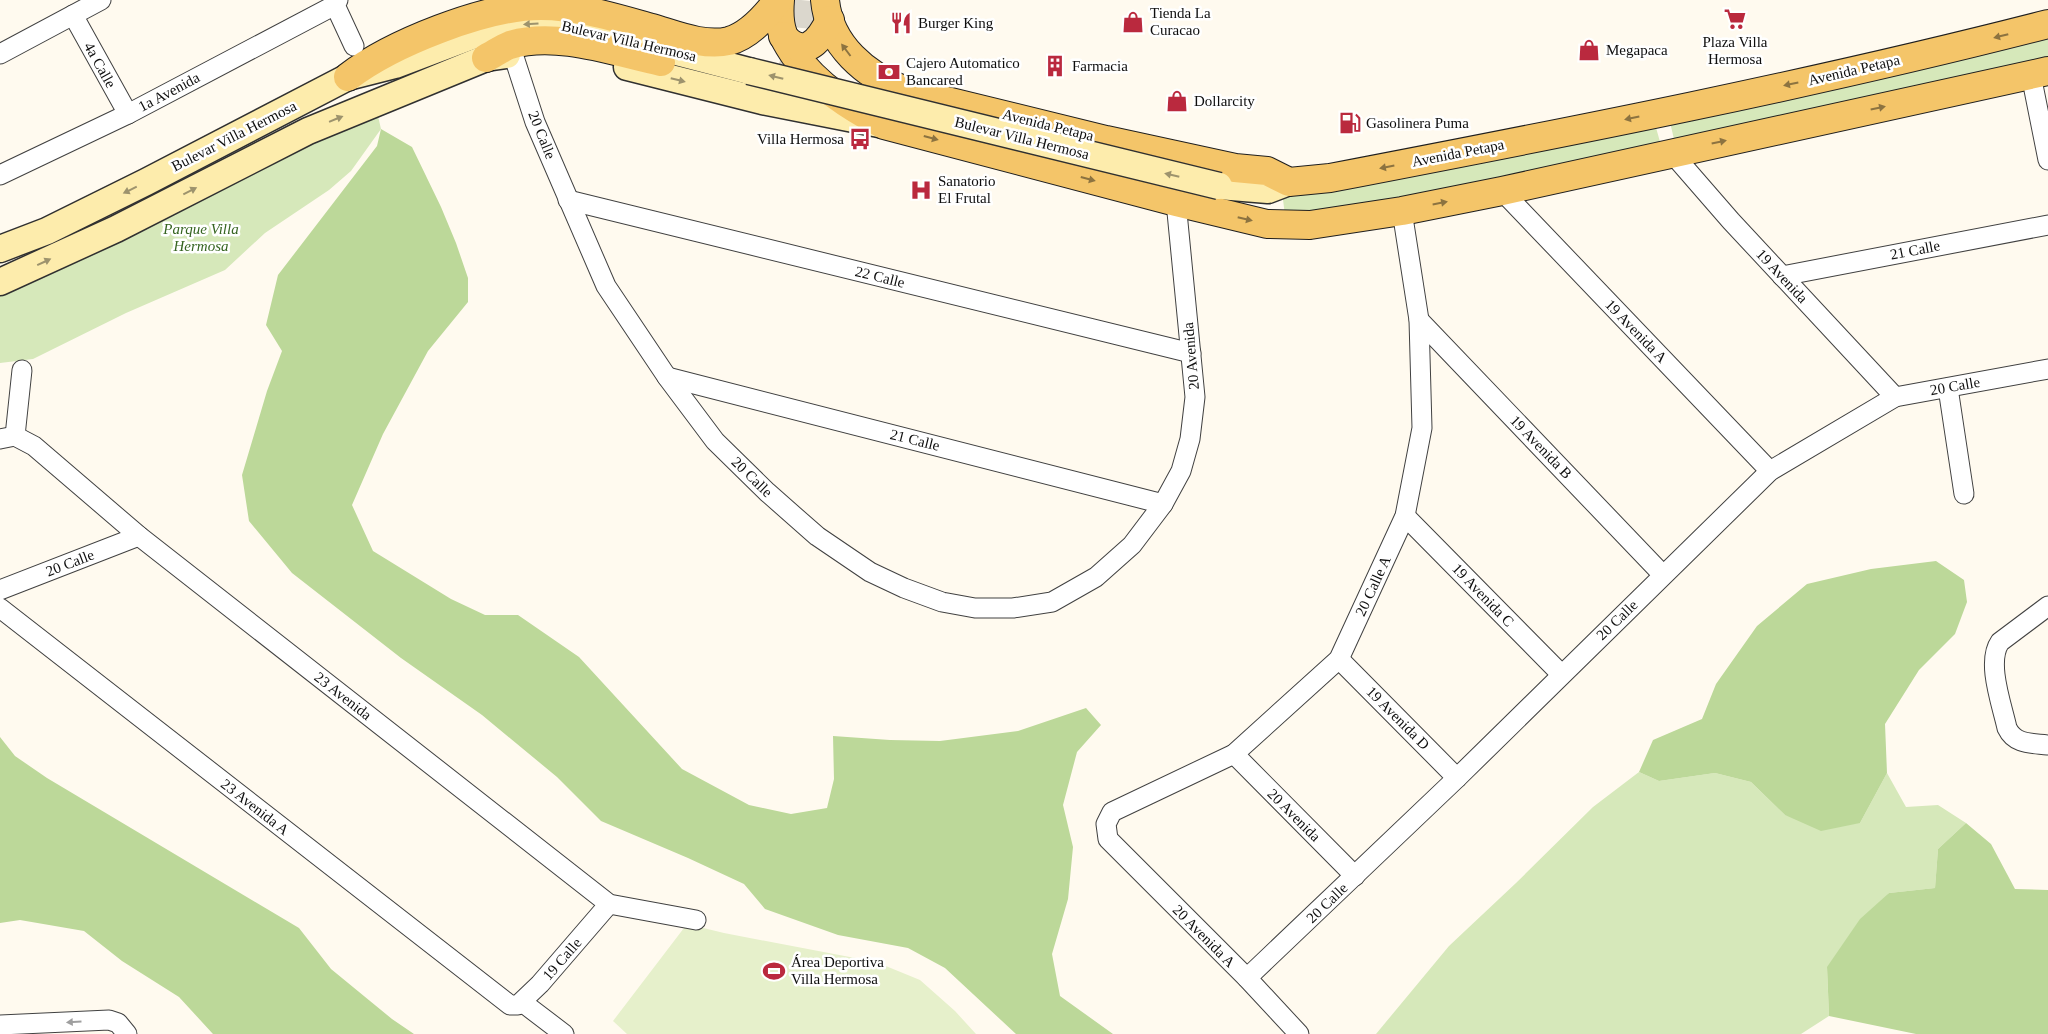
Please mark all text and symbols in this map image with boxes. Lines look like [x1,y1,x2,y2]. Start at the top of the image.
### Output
place label: Tienda La Curacao [1150,5,1211,38]
supermarket icon: Plaza Villa Hermosa [1722,6,1748,32]
shop icon: Tienda La Curacao [1120,9,1146,35]
restaurant icon: Burger King [888,10,914,36]
place label: Burger King [918,15,994,31]
street label: Bulevar Villa Hermosa [560,18,698,64]
one-way arrow [523,20,539,28]
one-way arrow [1993,32,2008,40]
place label: Plaza Villa Hermosa [1702,34,1768,67]
shop icon: Megapaca [1576,37,1602,63]
street label: 4a Calle [81,39,119,91]
place label: Megapaca [1606,42,1668,58]
one-way arrow [841,44,852,57]
street label: Avenida Petapa [1807,52,1902,88]
building icon: Farmacia [1042,53,1068,79]
place label: Cajero Automatico Bancared [906,55,1020,88]
place label: Farmacia [1072,58,1128,74]
bank icon: Cajero Automatico Bancared [876,59,902,85]
street label: 1a Avenida [136,69,203,115]
one-way arrow [769,73,784,81]
one-way arrow [670,76,685,84]
one-way arrow [1784,80,1799,88]
shop icon: Dollarcity [1164,88,1190,114]
place label: Dollarcity [1194,93,1255,109]
street label: Bulevar Villa Hermosa [169,97,299,174]
one-way arrow [1870,104,1885,112]
street label: Avenida Petapa [1001,106,1096,144]
street label: 20 Calle [525,109,559,162]
fuel station icon: Gasolinera Puma [1337,110,1363,136]
street label: Bulevar Villa Hermosa [953,114,1091,163]
one-way arrow [1625,114,1640,122]
one-way arrow [329,115,343,123]
place label: Gasolinera Puma [1366,115,1469,131]
bus stop icon: Villa Hermosa [847,126,873,152]
place label: Villa Hermosa [757,131,844,147]
one-way arrow [923,134,938,142]
street label: Avenida Petapa [1411,136,1506,170]
one-way arrow [1711,138,1726,146]
one-way arrow [1380,163,1395,171]
one-way arrow [1163,170,1179,178]
place label: Sanatorio El Frutal [938,173,996,206]
one-way arrow [1080,175,1095,183]
hospital icon: Sanatorio El Frutal [908,177,934,203]
one-way arrow [123,186,137,194]
one-way arrow [183,187,198,195]
one-way arrow [1433,199,1448,207]
one-way arrow [1238,215,1253,223]
park label: Parque Villa Hermosa [162,221,239,254]
street label: 21 Calle [1889,237,1942,263]
street label: 19 Avenida [1753,246,1811,306]
one-way arrow [37,257,51,265]
street label: 22 Calle [854,263,907,291]
street label: 19 Avenida A [1602,296,1670,366]
street label: 20 Avenida [1180,321,1202,390]
street label: 20 Calle [1929,374,1982,398]
street label: 19 Avenida B [1507,412,1575,482]
street label: 21 Calle [889,426,942,454]
street label: 20 Calle [728,454,776,500]
street label: 20 Calle [44,546,97,580]
street label: 20 Calle A [1352,553,1394,618]
street label: 19 Avenida C [1449,560,1517,630]
street label: 20 Calle [1593,597,1641,643]
street label: 23 Avenida [311,669,375,723]
street label: 19 Avenida D [1363,683,1433,753]
street label: 23 Avenida A [218,776,292,838]
street label: 20 Avenida [1264,785,1324,845]
street label: 20 Calle [1303,880,1351,926]
street label: 20 Avenida A [1170,902,1239,971]
street label: 19 Calle [539,934,585,983]
place label: Área Deportiva Villa Hermosa [791,954,884,987]
sports icon: Área Deportiva Villa Hermosa [761,958,787,984]
one-way arrow [65,1018,81,1026]

